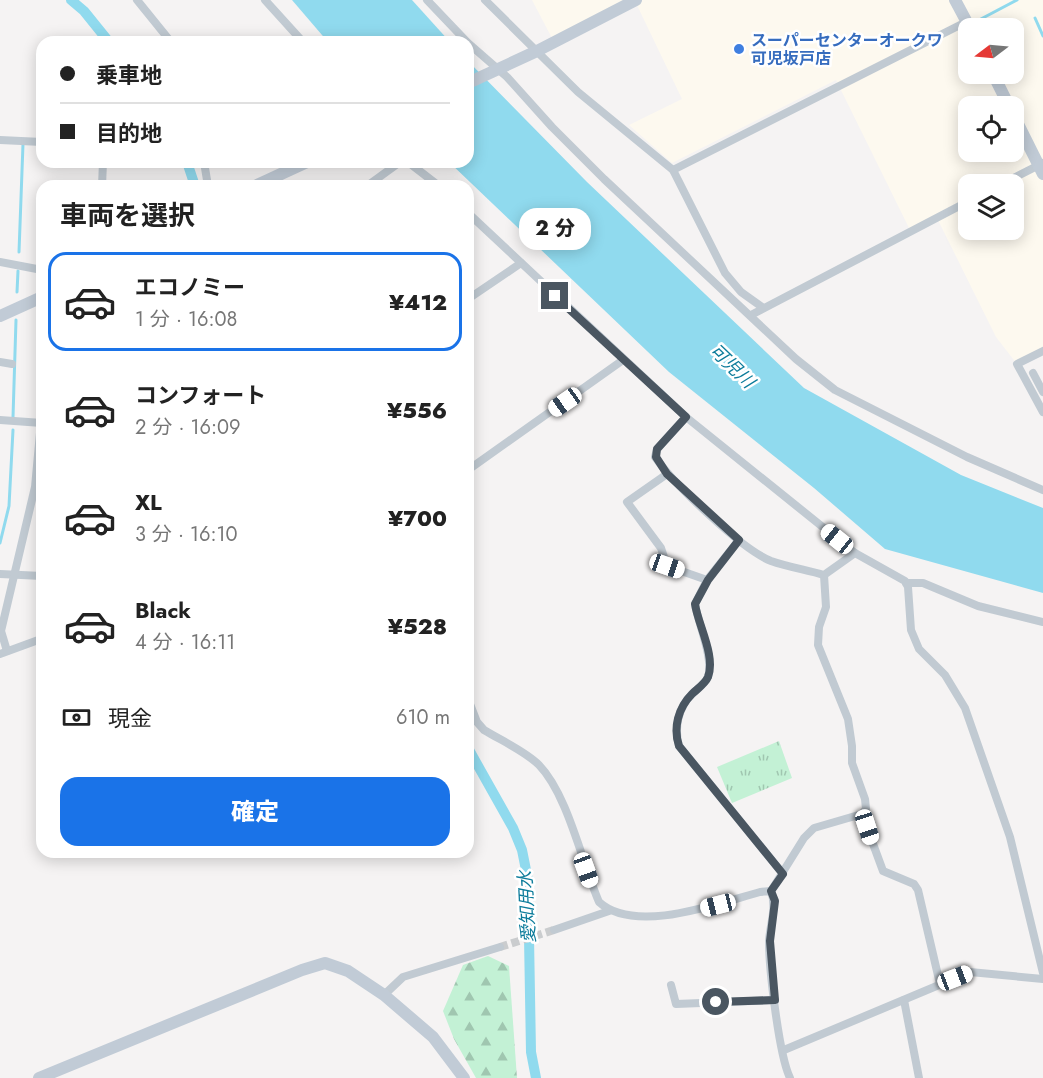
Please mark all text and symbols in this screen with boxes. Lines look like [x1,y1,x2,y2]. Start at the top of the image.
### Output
north arrow [958,18,1024,84]
map controls [958,18,1024,240]
place label: スーパーセンターオークワ 可児坂戸店 [751,29,943,70]
marker: スーパーセンターオークワ 可児坂戸店 [732,42,746,56]
text: 乗車地 [96,59,162,91]
button: locate [958,96,1024,162]
text: 目的地 [96,117,162,149]
button: layers [958,174,1024,240]
text: 車両を選択 [60,196,195,235]
callout: 2 分 [519,209,591,251]
text: 2 分 [535,214,575,243]
text: エコノミー [135,271,245,303]
icon: car [63,275,117,329]
route end [541,282,568,309]
text: ¥412 [389,286,447,318]
text: 1 分 · 16:08 [135,305,237,334]
water label: 可児川 [704,338,762,395]
text: コンフォート [135,379,266,411]
icon: car [63,383,117,437]
car [545,384,585,420]
text: ¥556 [387,394,447,426]
text: 2 分 · 16:09 [135,413,240,442]
text: XL [135,486,162,518]
icon: car [63,491,117,545]
text: ¥700 [388,502,447,534]
text: 3 分 · 16:10 [135,520,237,549]
car [817,521,857,557]
car [647,552,687,580]
text: Black [135,594,191,626]
icon: car [63,599,117,653]
text: ¥528 [388,610,447,642]
text: 4 分 · 16:11 [135,628,235,657]
icon: cash [60,701,93,734]
text: 現金 [108,702,152,734]
text: 610 m [396,703,450,732]
button: 確定 [60,777,450,846]
car [853,807,881,847]
car [571,850,601,890]
water label: 愛知用水 [512,868,542,944]
car [698,892,738,918]
car [935,963,975,993]
route start [702,988,729,1015]

